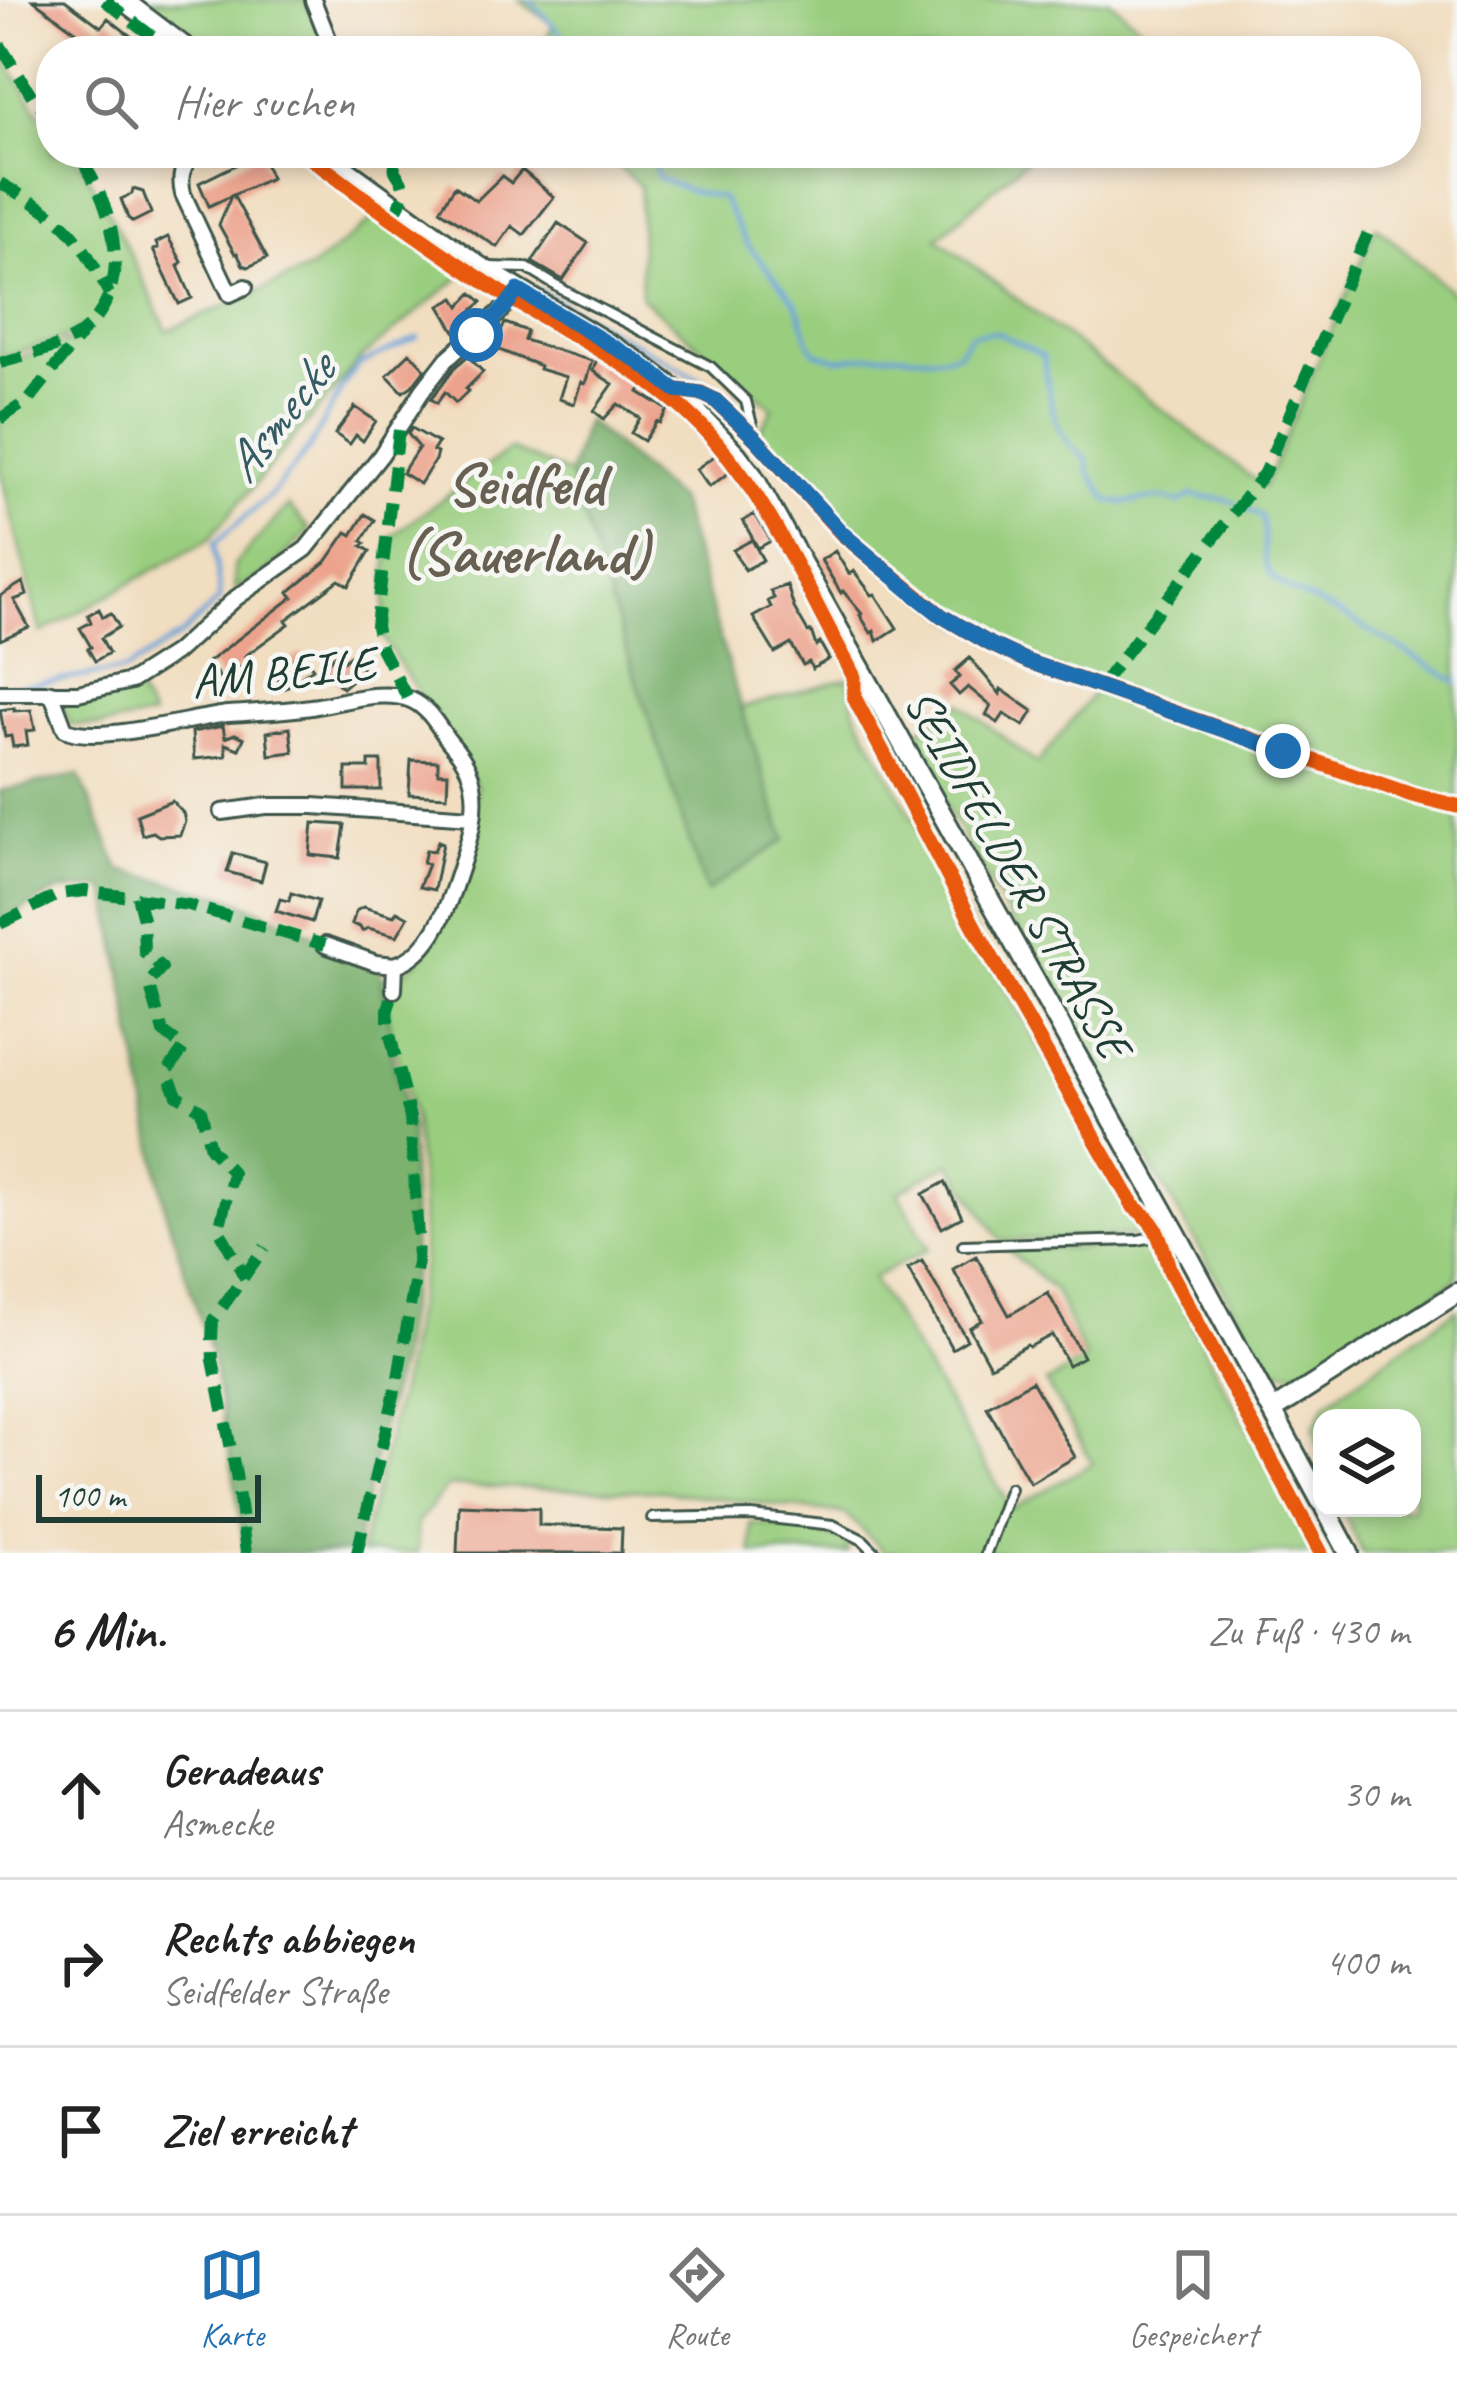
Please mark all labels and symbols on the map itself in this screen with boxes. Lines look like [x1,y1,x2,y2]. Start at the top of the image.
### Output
route start [449,308,503,362]
water label: Asmecke [209,335,353,494]
district label: Seidfeld (Sauerland) [401,446,653,591]
street label: AM BEILE [188,632,383,711]
street label: SEIDFELDER STRASSE [892,678,1147,1074]
route end [1256,724,1310,778]
scale bar [36,1469,261,1522]

